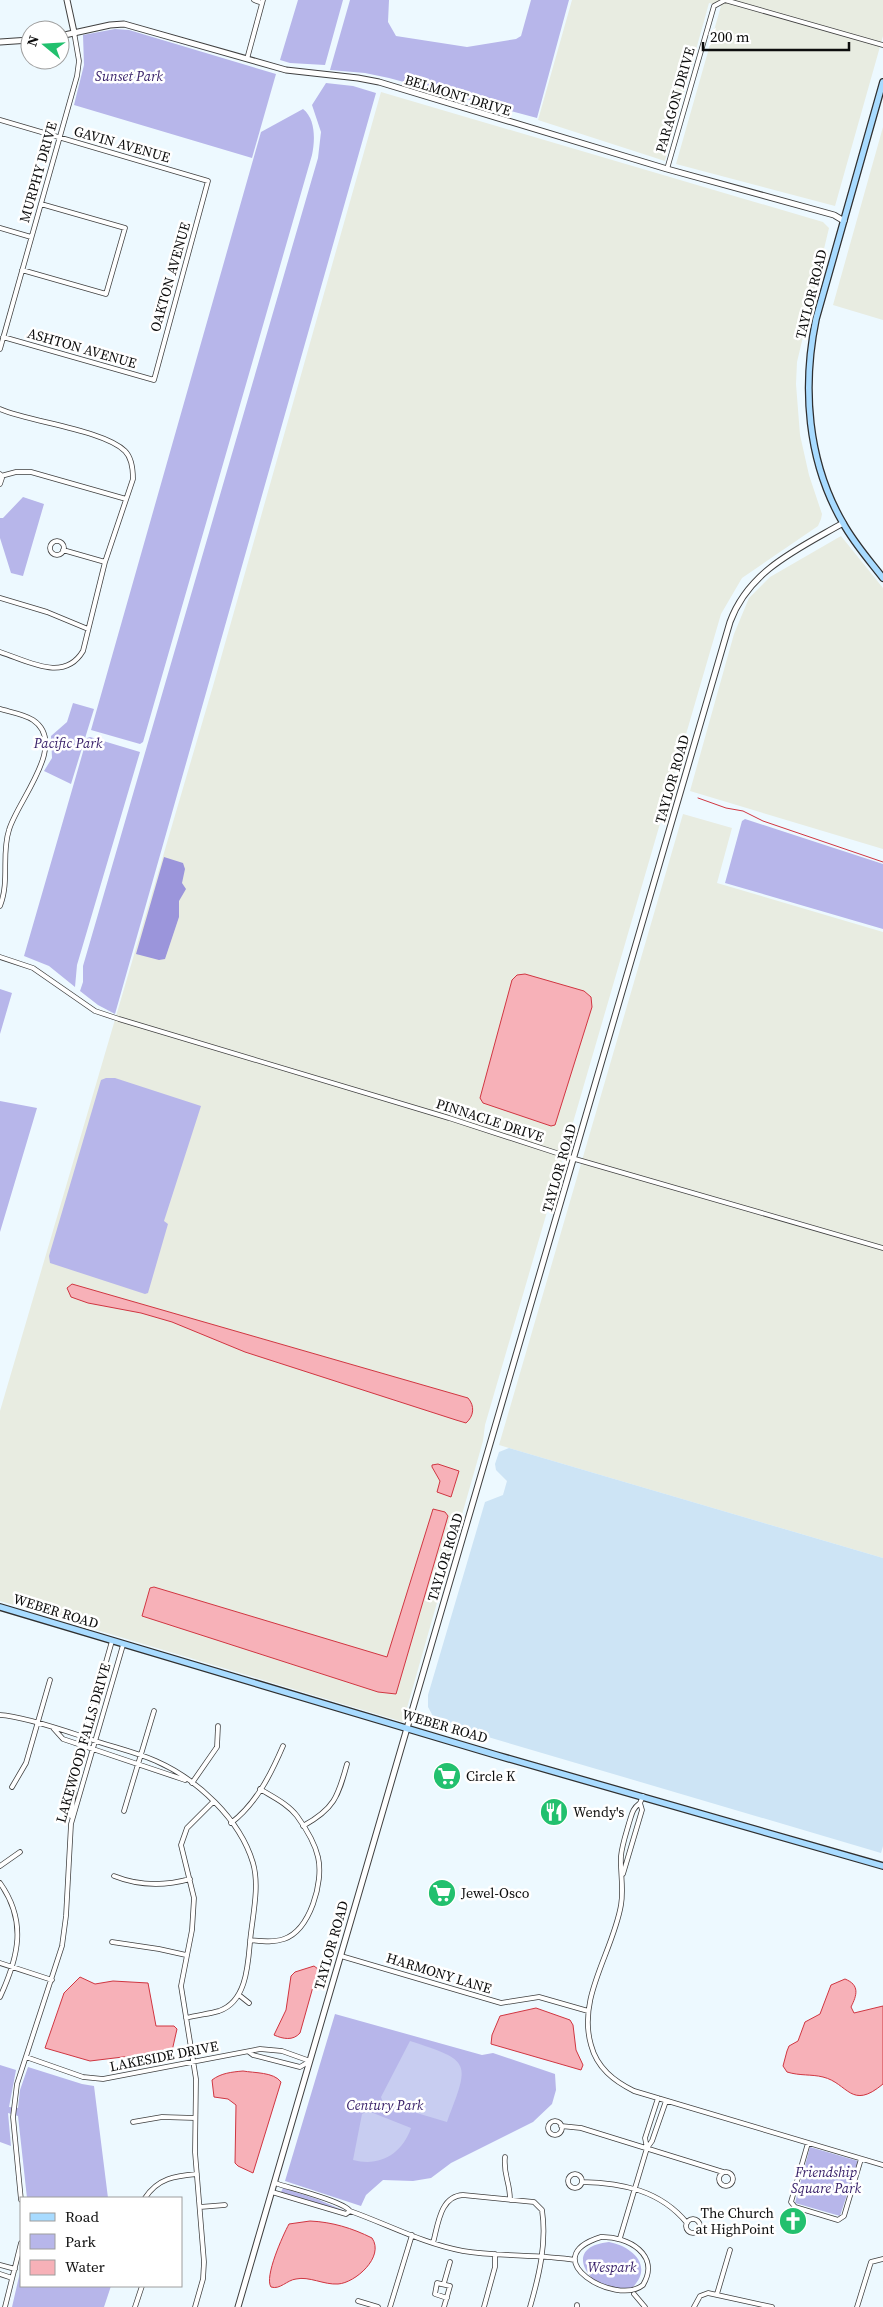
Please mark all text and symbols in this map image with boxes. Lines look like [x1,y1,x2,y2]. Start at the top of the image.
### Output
north arrow [20,20,70,70]
scale bar [703,20,849,52]
text: 200 m [710,26,750,47]
text: N [22,33,44,49]
street label: PARAGON DRIVE [650,45,700,155]
park label: Sunset Park [95,66,163,86]
street label: BELMONT DRIVE [402,69,514,121]
street label: MURPHY DRIVE [14,119,62,225]
street label: GAVIN AVENUE [72,121,172,167]
street label: OAKTON AVENUE [145,220,195,334]
street label: TAYLOR ROAD [790,247,832,341]
street label: ASHTON AVENUE [25,323,139,373]
street label: TAYLOR ROAD [650,732,694,826]
park label: Pacific Park [33,733,103,753]
street label: PINNACLE DRIVE [433,1093,547,1147]
street label: TAYLOR ROAD [537,1121,581,1215]
street label: TAYLOR ROAD [422,1510,468,1604]
street label: WEBER ROAD [11,1589,101,1634]
street label: LAKEWOOD FALLS DRIVE [51,1661,115,1825]
street label: WEBER ROAD [400,1704,490,1748]
supermarket icon: Circle K [432,1761,462,1791]
place label: Circle K [466,1766,516,1786]
restaurant icon: Wendy's [539,1797,569,1827]
place label: Wendy's [573,1802,624,1822]
supermarket icon: Jewel-Osco [427,1878,457,1908]
place label: Jewel-Osco [460,1883,530,1903]
street label: TAYLOR ROAD [309,1898,353,1992]
street label: HARMONY LANE [384,1947,494,1999]
street label: LAKESIDE DRIVE [108,2036,220,2076]
park label: Century Park [347,2095,424,2115]
park label: Friendship Square Park [791,2162,861,2198]
legend [20,2197,182,2287]
place label: The Church at HighPoint [696,2203,774,2239]
text: Road [65,2206,99,2227]
church icon: The Church at HighPoint [778,2206,808,2236]
text: Park [65,2231,97,2252]
text: Water [65,2256,106,2277]
park label: Wespark [588,2257,637,2277]

